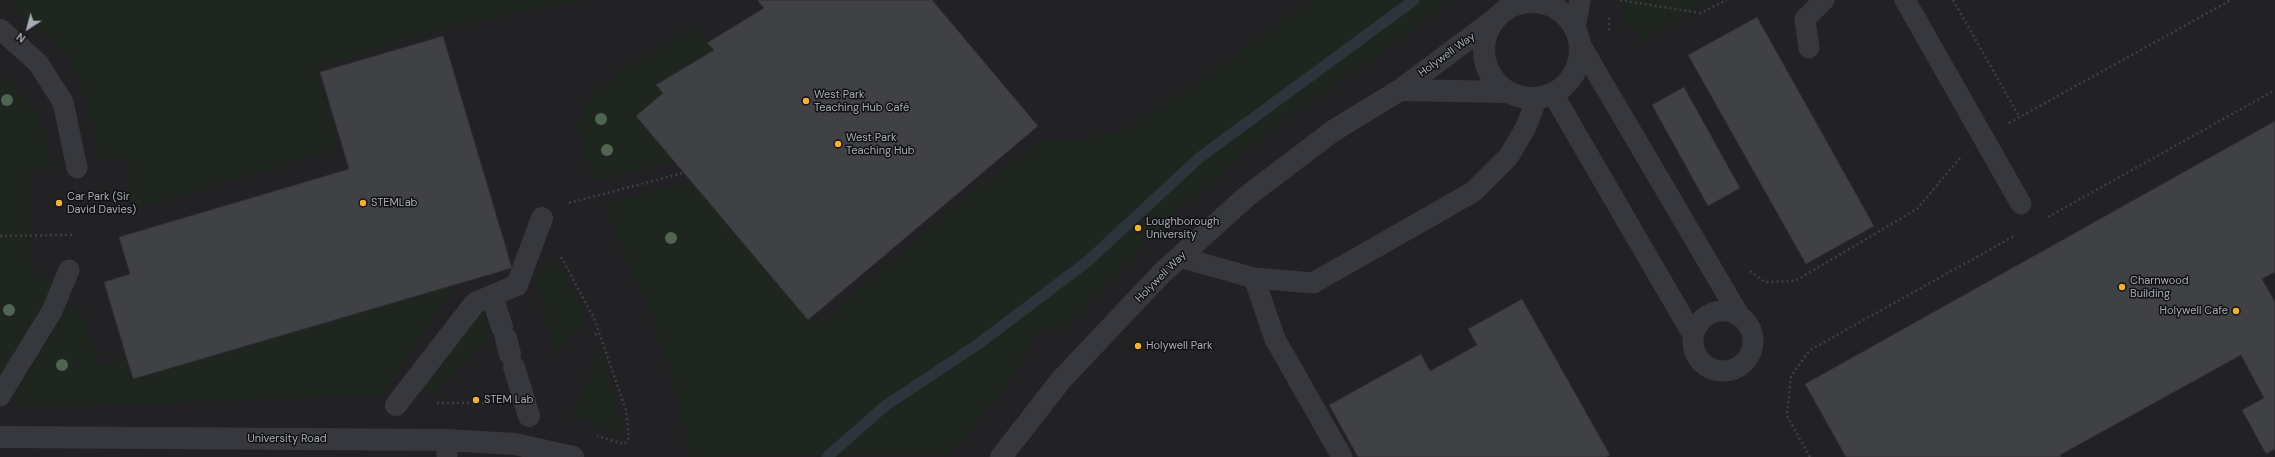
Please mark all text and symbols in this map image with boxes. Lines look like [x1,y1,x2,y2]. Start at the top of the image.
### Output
north arrow [8,8,48,48]
text: N [14,30,28,46]
street label: Holywell Way [1416,30,1478,80]
place label: West Park Teaching Hub Café [814,88,909,114]
marker: West Park Teaching Hub Café [801,96,811,106]
place label: West Park Teaching Hub [846,131,915,157]
marker: West Park Teaching Hub [833,139,843,149]
place label: Car Park (Sir David Davies) [67,190,136,216]
place label: STEMLab [371,196,417,210]
marker: Car Park (Sir David Davies) [54,198,64,208]
marker: STEMLab [358,198,368,208]
place label: Loughborough University [1146,215,1219,241]
marker: Loughborough University [1133,223,1143,233]
street label: Holywell Way [1133,249,1189,305]
place label: Charnwood Building [2130,274,2189,300]
marker: Charnwood Building [2117,282,2127,292]
place label: Holywell Cafe [2160,304,2228,318]
marker: Holywell Cafe [2231,306,2241,316]
place label: Holywell Park [1146,339,1213,353]
marker: Holywell Park [1133,341,1143,351]
place label: STEM Lab [484,393,533,407]
marker: STEM Lab [471,395,481,405]
street label: University Road [247,432,327,446]

